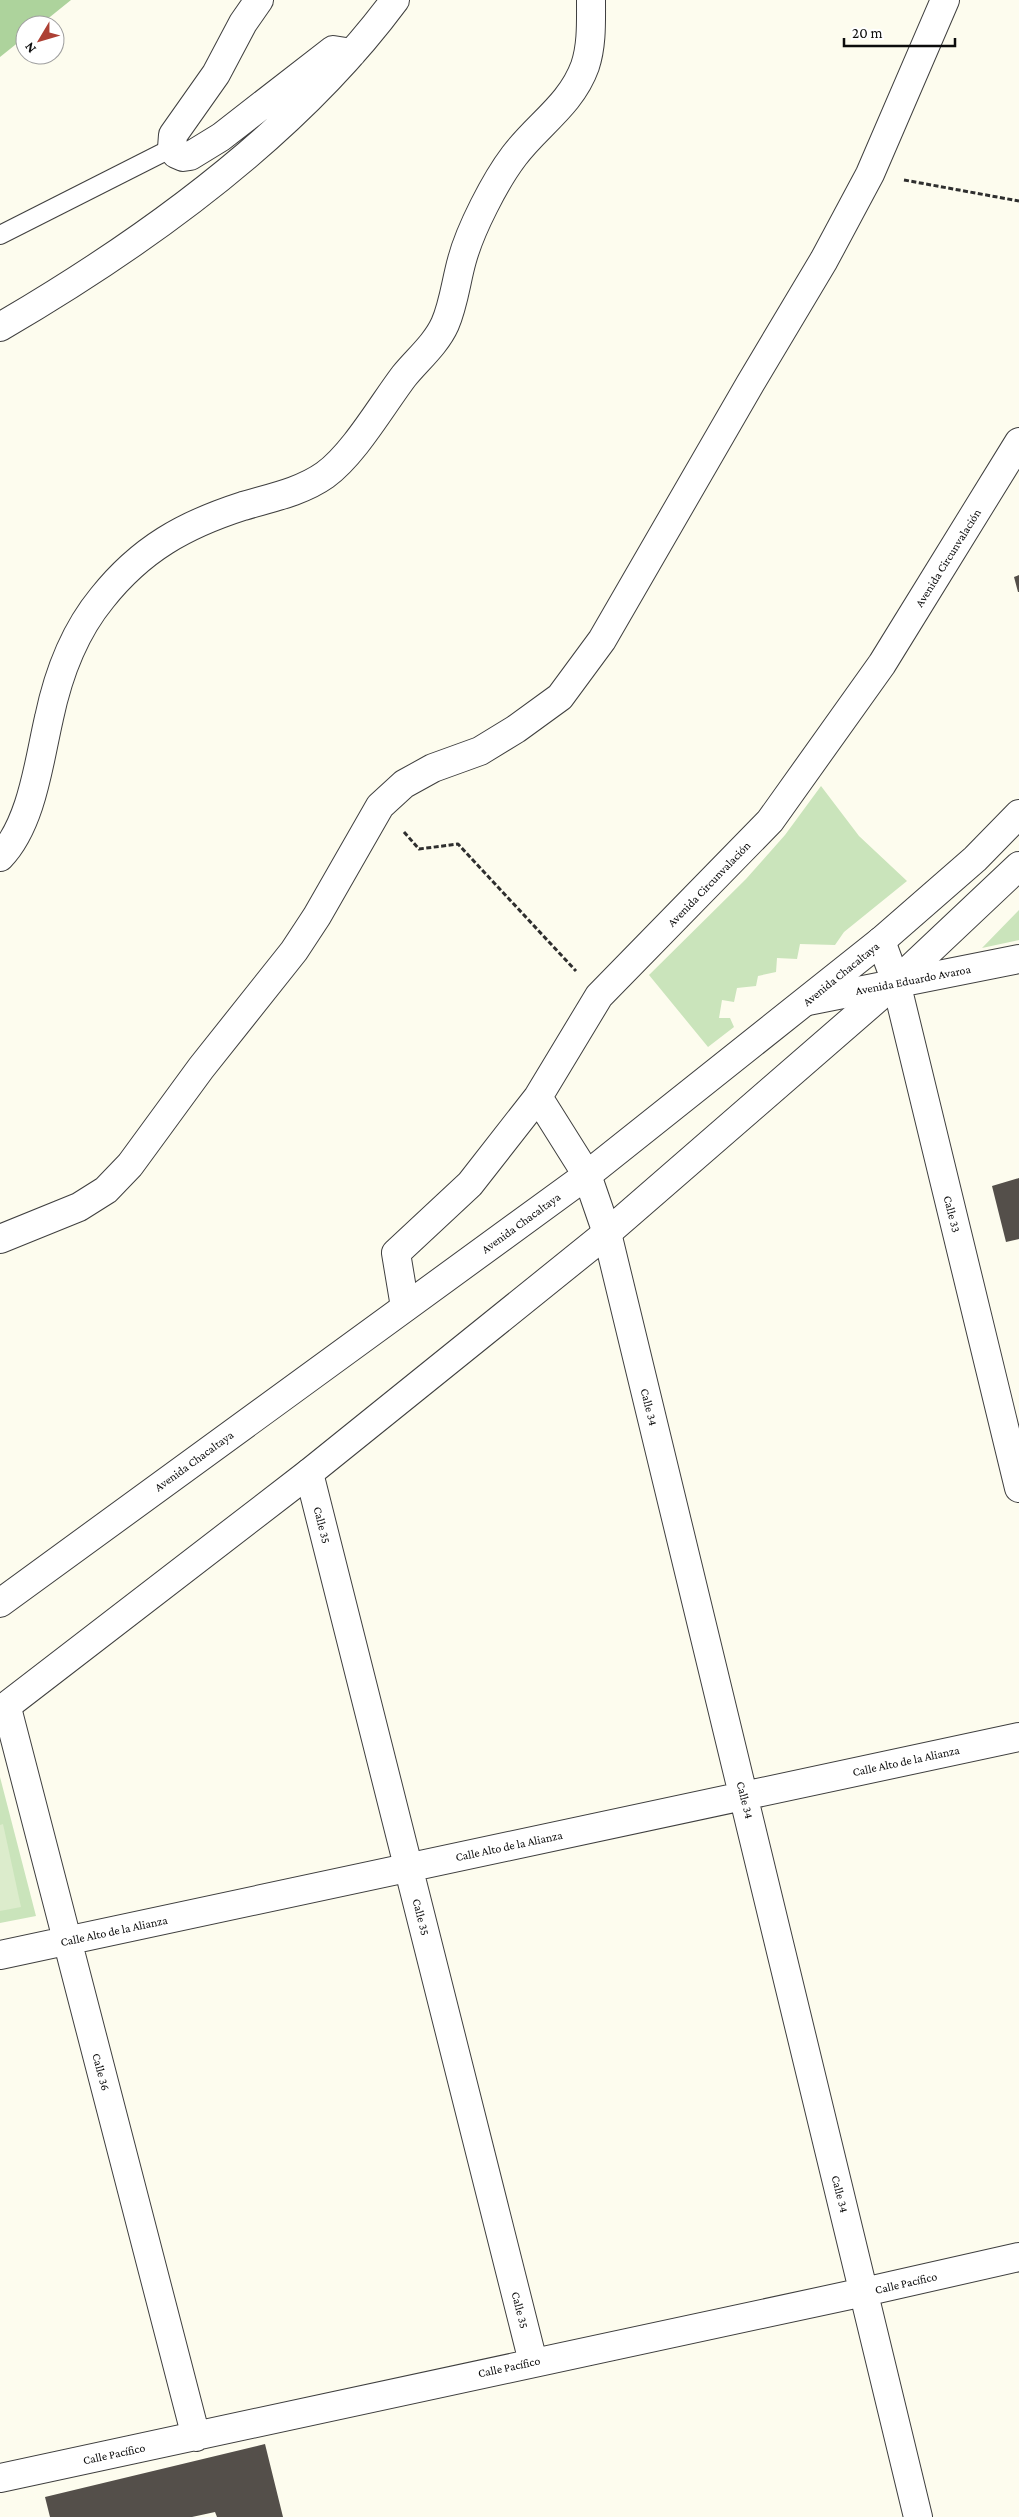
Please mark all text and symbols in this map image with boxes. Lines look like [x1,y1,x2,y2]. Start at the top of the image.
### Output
north arrow [15,15,65,65]
scale bar [844,15,955,47]
text: 20 m [852,25,883,41]
text: N [20,39,39,57]
street label: Avenida Circunvalación [912,506,984,610]
street label: Avenida Circunvalación [665,838,754,930]
street label: Avenida Chacaltaya [800,939,882,1009]
street label: Avenida Eduardo Avaroa [854,962,972,998]
street label: Avenida Chacaltaya [479,1189,564,1256]
street label: Calle 33 [941,1194,963,1234]
street label: Calle 34 [638,1387,660,1427]
street label: Avenida Chacaltaya [152,1427,237,1494]
street label: Calle 35 [311,1505,333,1545]
street label: Calle Alto de la Alianza [851,1743,961,1779]
street label: Calle 34 [734,1780,756,1820]
street label: Calle Alto de la Alianza [454,1828,564,1864]
street label: Calle 35 [410,1897,432,1937]
street label: Calle Alto de la Alianza [59,1913,169,1949]
street label: Calle 36 [89,2052,113,2092]
street label: Calle 34 [829,2174,851,2214]
street label: Calle Pacífico [874,2269,938,2297]
street label: Calle 35 [509,2290,531,2330]
street label: Calle Pacífico [477,2354,541,2380]
street label: Calle Pacífico [82,2441,146,2467]

